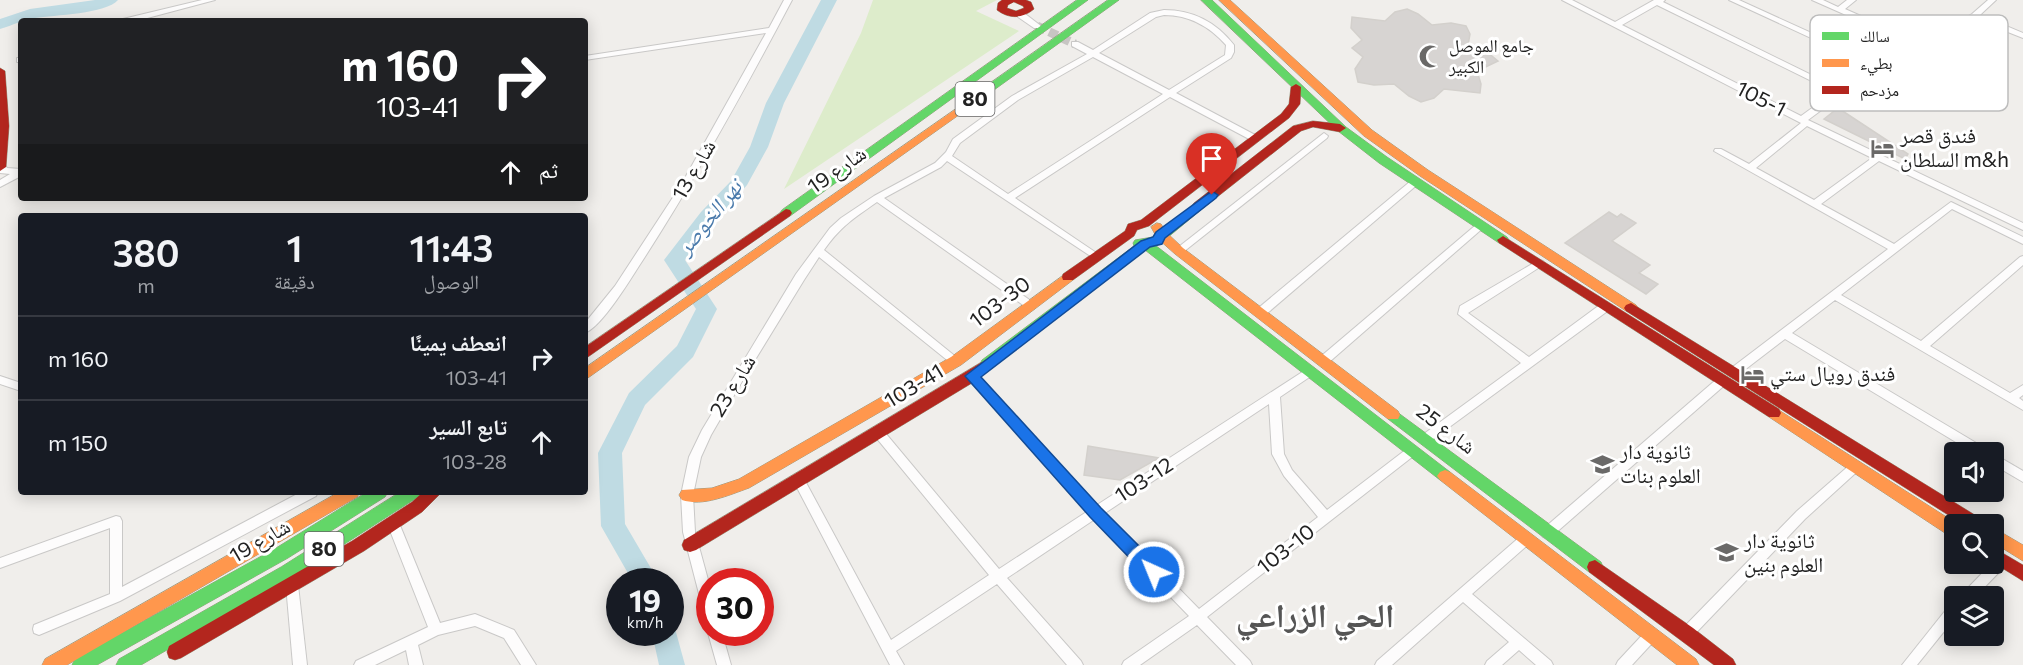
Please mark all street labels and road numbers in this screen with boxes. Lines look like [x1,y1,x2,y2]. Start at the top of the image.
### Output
street label: 105-1 [1733,75,1791,121]
road number: 80 [956,82,994,116]
street label: شارع 13 [666,135,721,205]
street label: شارع 19 [802,140,871,199]
street label: 103-30 [964,270,1034,332]
street label: شارع 23 [704,350,762,422]
street label: 103-41 [879,357,947,412]
street label: شارع 25 [1411,397,1481,460]
street label: 103-12 [1109,451,1177,507]
street label: شارع 19 [225,512,295,569]
street label: 103-10 [1251,518,1319,578]
road number: 80 [304,532,344,566]

